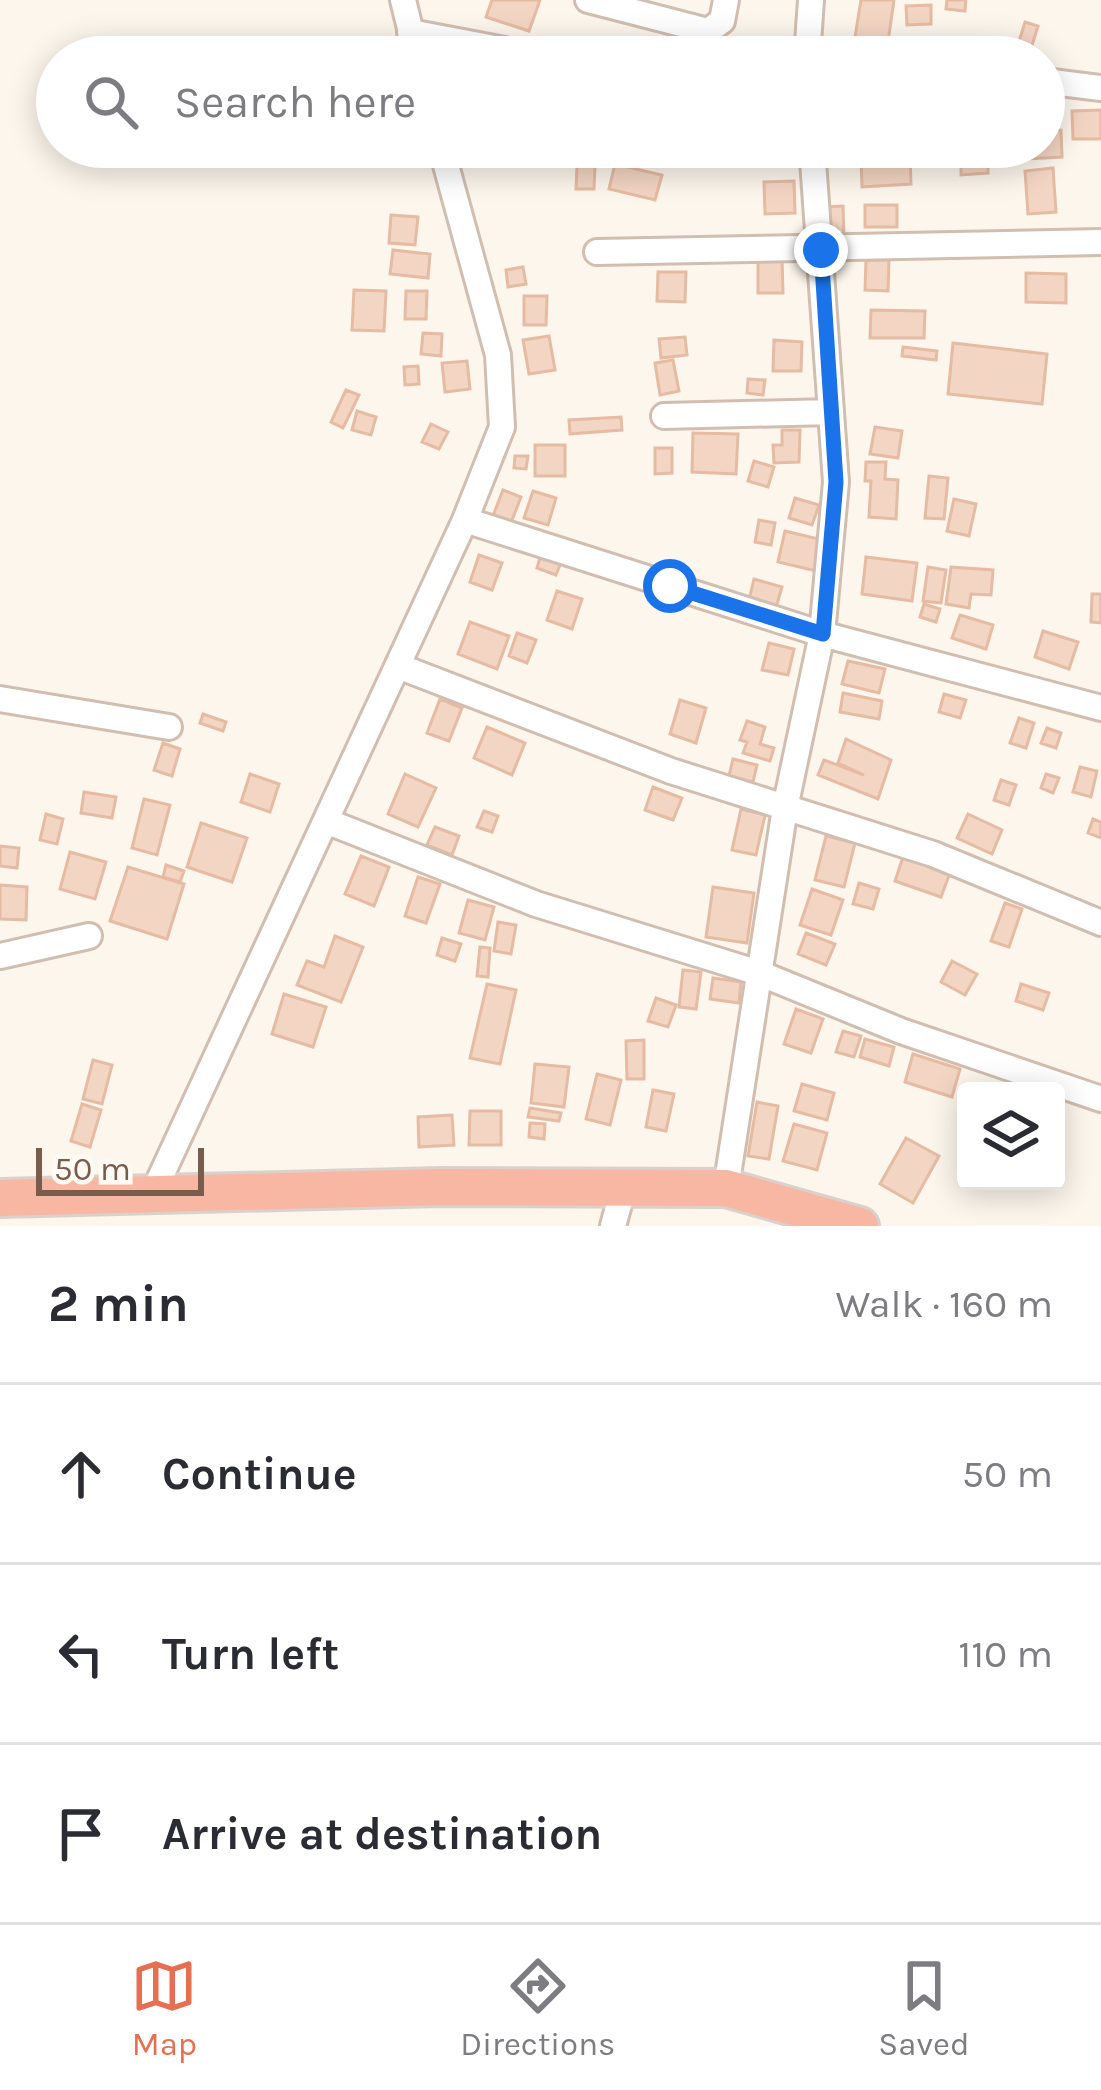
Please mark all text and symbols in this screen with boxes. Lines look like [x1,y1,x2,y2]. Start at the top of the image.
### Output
search box [36,36,1065,168]
icon: search [78,69,144,135]
text: Search here [174,76,416,128]
route end [794,223,848,277]
route start [643,559,697,613]
map controls [957,1082,1065,1190]
button: layers [957,1082,1065,1190]
scale bar [36,1142,204,1195]
text: 50 m [54,1150,131,1188]
text: 2 min [48,1274,189,1334]
text: Walk · 160 m [835,1281,1053,1327]
icon: ahead [48,1441,114,1507]
text: Continue [162,1448,357,1500]
text: 50 m [962,1451,1053,1497]
icon: left [48,1621,114,1687]
text: Turn left [162,1628,339,1680]
text: 110 m [958,1631,1053,1677]
icon: arrive [48,1801,114,1867]
text: Arrive at destination [162,1808,602,1860]
tab: Map [131,1953,197,2063]
tab: Directions [460,1953,615,2063]
tab: Saved [878,1953,970,2063]

